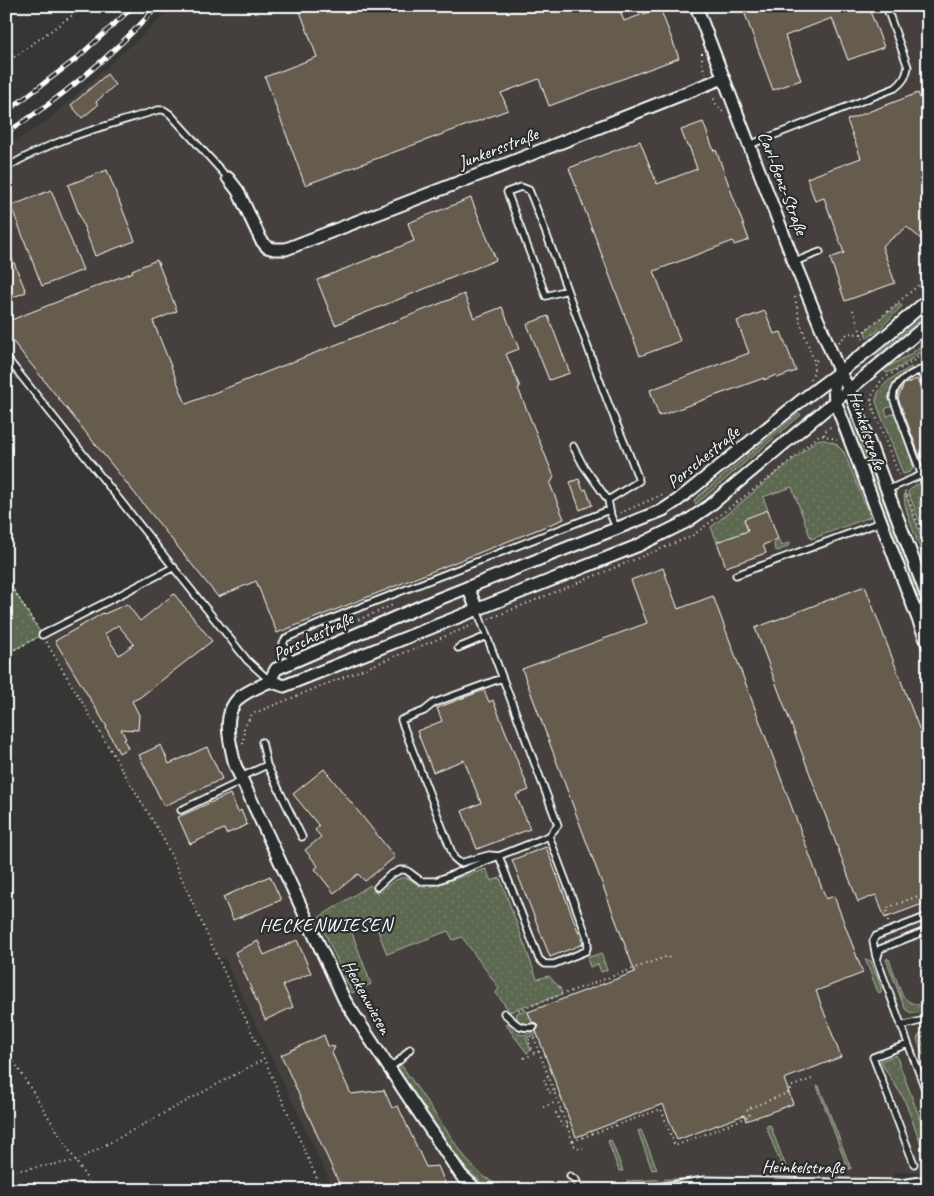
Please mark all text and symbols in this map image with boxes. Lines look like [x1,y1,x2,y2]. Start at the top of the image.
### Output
street label: Junkersstraße [454,122,542,174]
street label: Carl-Benz-Straße [753,128,813,239]
street label: Heinkelstraße [843,387,891,474]
street label: Porschestraße [662,420,744,493]
street label: Porschestraße [269,607,358,665]
district label: HECKENWIESEN [259,913,394,937]
street label: Heckenwiesen [338,956,397,1039]
street label: Heinkelstraße [762,1155,846,1179]

